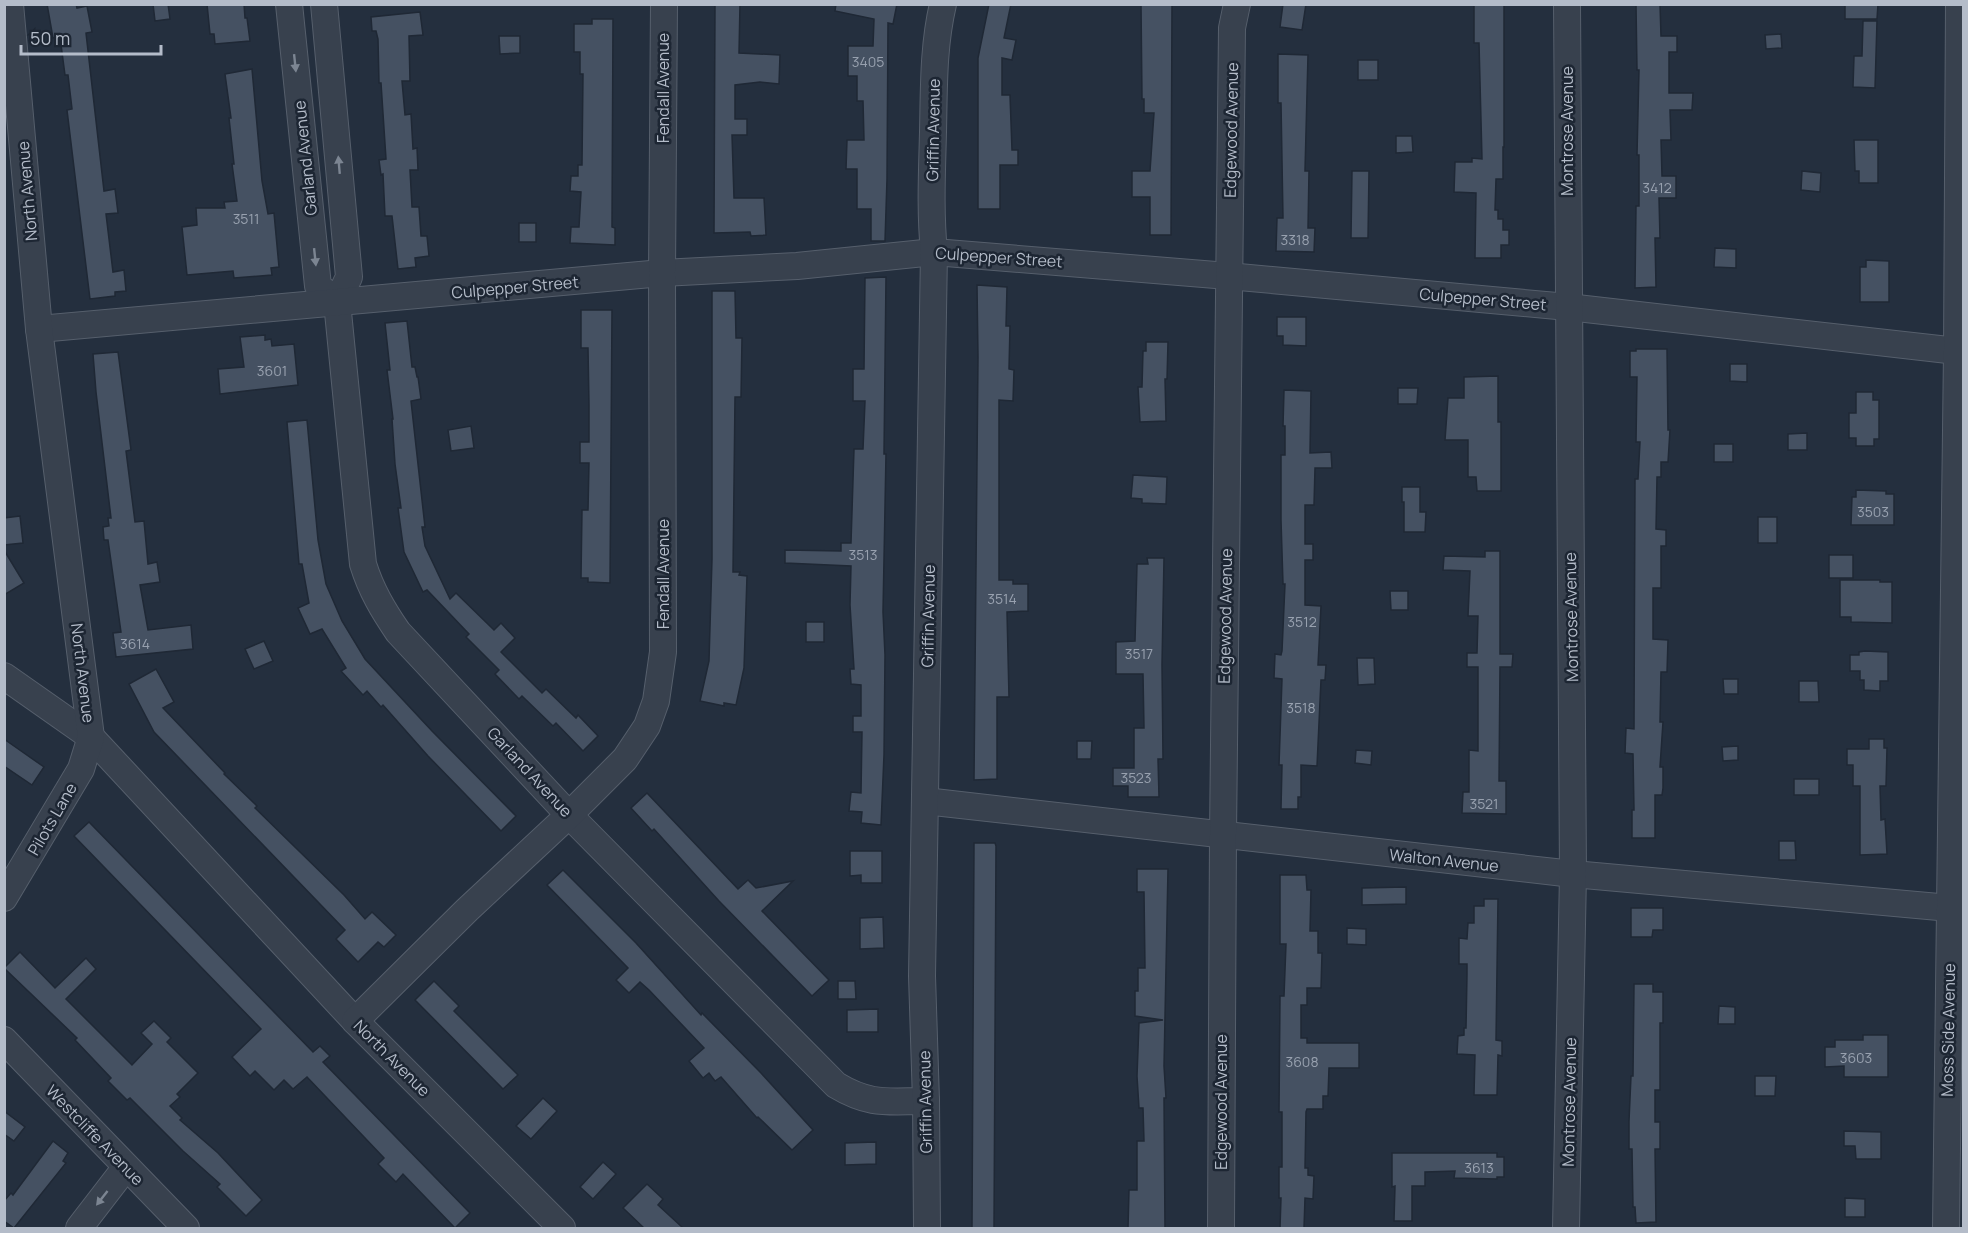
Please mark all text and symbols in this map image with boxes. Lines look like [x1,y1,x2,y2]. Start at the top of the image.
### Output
scale bar [21,18,160,56]
text: 50 m [30,26,70,50]
street label: Fendall Avenue [652,33,674,143]
house number: 3405 [852,52,884,71]
one-way arrow [290,53,300,72]
street label: Edgewood Avenue [1219,62,1243,198]
street label: Montrose Avenue [1556,66,1578,196]
street label: Griffin Avenue [921,78,945,182]
street label: Garland Avenue [288,99,322,217]
street label: North Avenue [12,140,42,242]
one-way arrow [334,155,344,174]
house number: 3412 [1642,178,1672,197]
house number: 3511 [233,209,259,228]
house number: 3318 [1280,230,1310,249]
street label: Culpepper Street [935,242,1063,272]
one-way arrow [310,247,320,266]
street label: Culpepper Street [451,270,579,304]
street label: Culpepper Street [1419,282,1547,316]
house number: 3601 [257,361,287,380]
house number: 3503 [1857,502,1889,521]
street label: Fendall Avenue [652,519,674,629]
house number: 3513 [848,545,878,564]
street label: Edgewood Avenue [1213,548,1237,684]
street label: Montrose Avenue [1559,552,1583,682]
street label: Griffin Avenue [916,564,940,668]
house number: 3514 [987,589,1017,608]
house number: 3512 [1287,612,1317,631]
street label: North Avenue [66,622,100,724]
house number: 3614 [120,634,150,653]
house number: 3517 [1125,644,1153,663]
house number: 3518 [1286,698,1316,717]
street label: Garland Avenue [483,722,577,822]
house number: 3523 [1120,768,1152,787]
street label: Pilots Lane [22,779,82,859]
house number: 3521 [1470,794,1498,813]
street label: Walton Avenue [1388,843,1500,877]
street label: Moss Side Avenue [1936,963,1960,1097]
street label: North Avenue [349,1015,435,1101]
street label: Edgewood Avenue [1210,1034,1232,1170]
street label: Montrose Avenue [1557,1037,1581,1167]
house number: 3603 [1840,1048,1872,1067]
street label: Griffin Avenue [913,1050,937,1154]
house number: 3608 [1285,1052,1319,1071]
street label: Westcliffe Avenue [41,1080,149,1190]
house number: 3613 [1464,1158,1494,1177]
one-way arrow [96,1190,109,1206]

